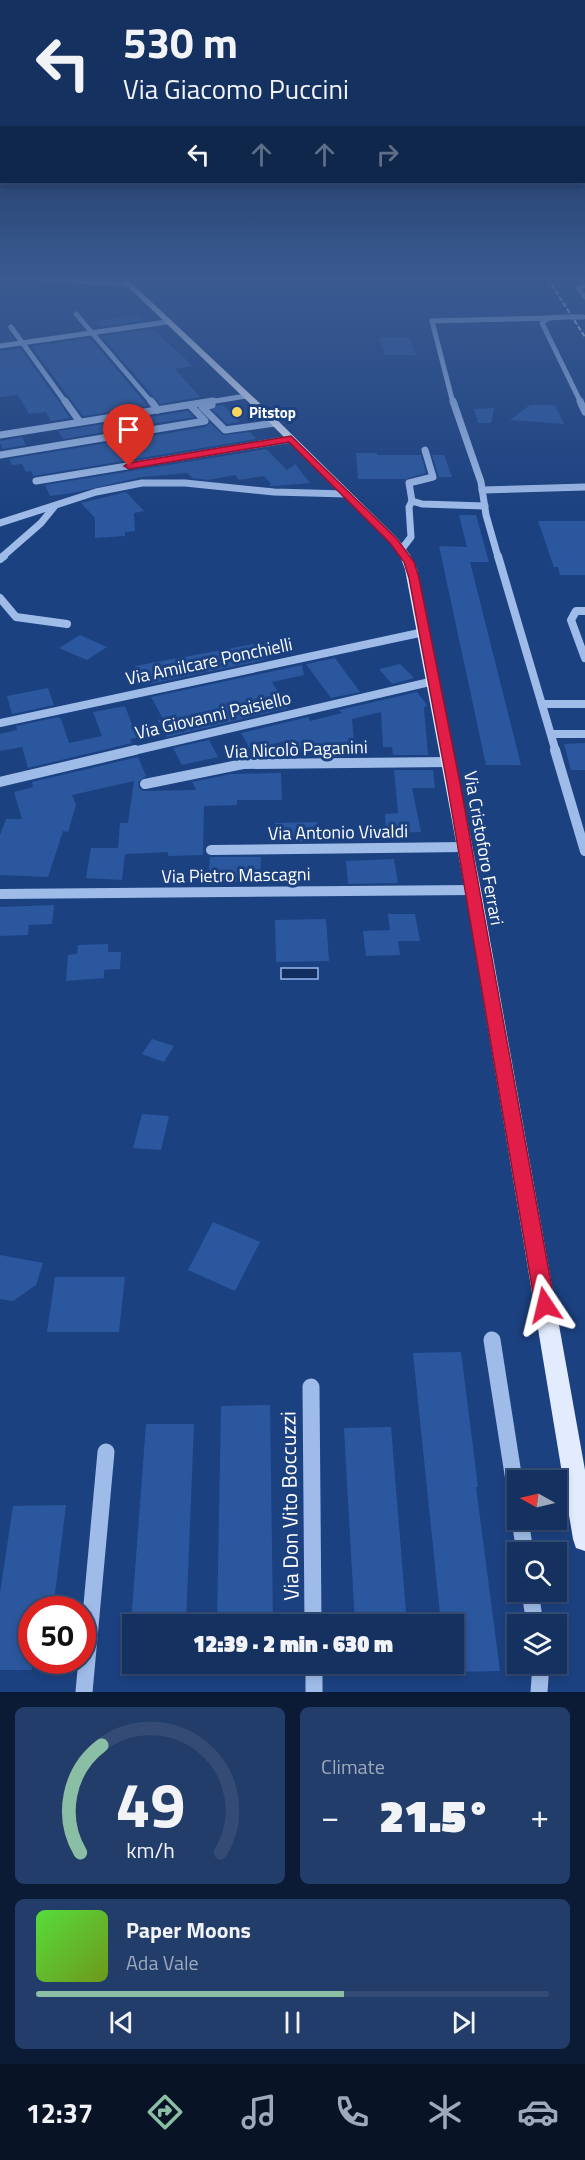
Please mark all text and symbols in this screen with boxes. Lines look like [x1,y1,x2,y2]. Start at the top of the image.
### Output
text: 530 m [123,10,238,74]
icon: left [24,24,102,102]
text: Via Giacomo Puccini [123,68,349,109]
icon: left [182,138,215,171]
icon: ahead [245,138,278,171]
icon: ahead [308,138,341,171]
icon: right [371,138,404,171]
place label: Pitstop [249,401,296,424]
pin [103,404,154,466]
marker: Pitstop [230,405,244,419]
icon: arrive [112,413,145,446]
street label: Via Amilcare Ponchielli [123,630,295,692]
street label: Via Giovanni Paisiello [132,684,294,746]
street label: Via Nicolò Paganini [224,733,368,765]
street label: Via Cristoforo Ferrari [457,769,511,927]
street label: Via Antonio Vivaldi [268,817,408,847]
street label: Via Pietro Mascagni [161,860,311,890]
position arrow [513,1273,577,1337]
street label: Via Don Vito Boccuzzi [271,1411,307,1601]
north arrow [507,1470,567,1530]
map controls [507,1470,567,1674]
button: search [507,1542,567,1602]
speed limit sign: 50 [18,1596,96,1674]
button: layers [507,1614,567,1674]
text: 12:39 · 2 min · 630 m [193,1627,393,1661]
text: Climate [321,1751,385,1782]
text: 49 [115,1756,185,1851]
text: 21.5° [379,1781,491,1849]
text: − [321,1791,339,1841]
text: + [531,1791,549,1841]
text: km/h [126,1834,174,1866]
text: Paper Moons [126,1913,251,1947]
text: Ada Vale [126,1947,199,1978]
icon: previous [105,2006,138,2039]
icon: pause [276,2006,309,2039]
icon: next [447,2006,480,2039]
icon: directions [144,2091,186,2133]
icon: music [238,2091,280,2133]
icon: phone [331,2091,373,2133]
icon: climate [424,2091,466,2133]
icon: car [517,2091,559,2133]
text: 12:37 [26,2092,93,2133]

